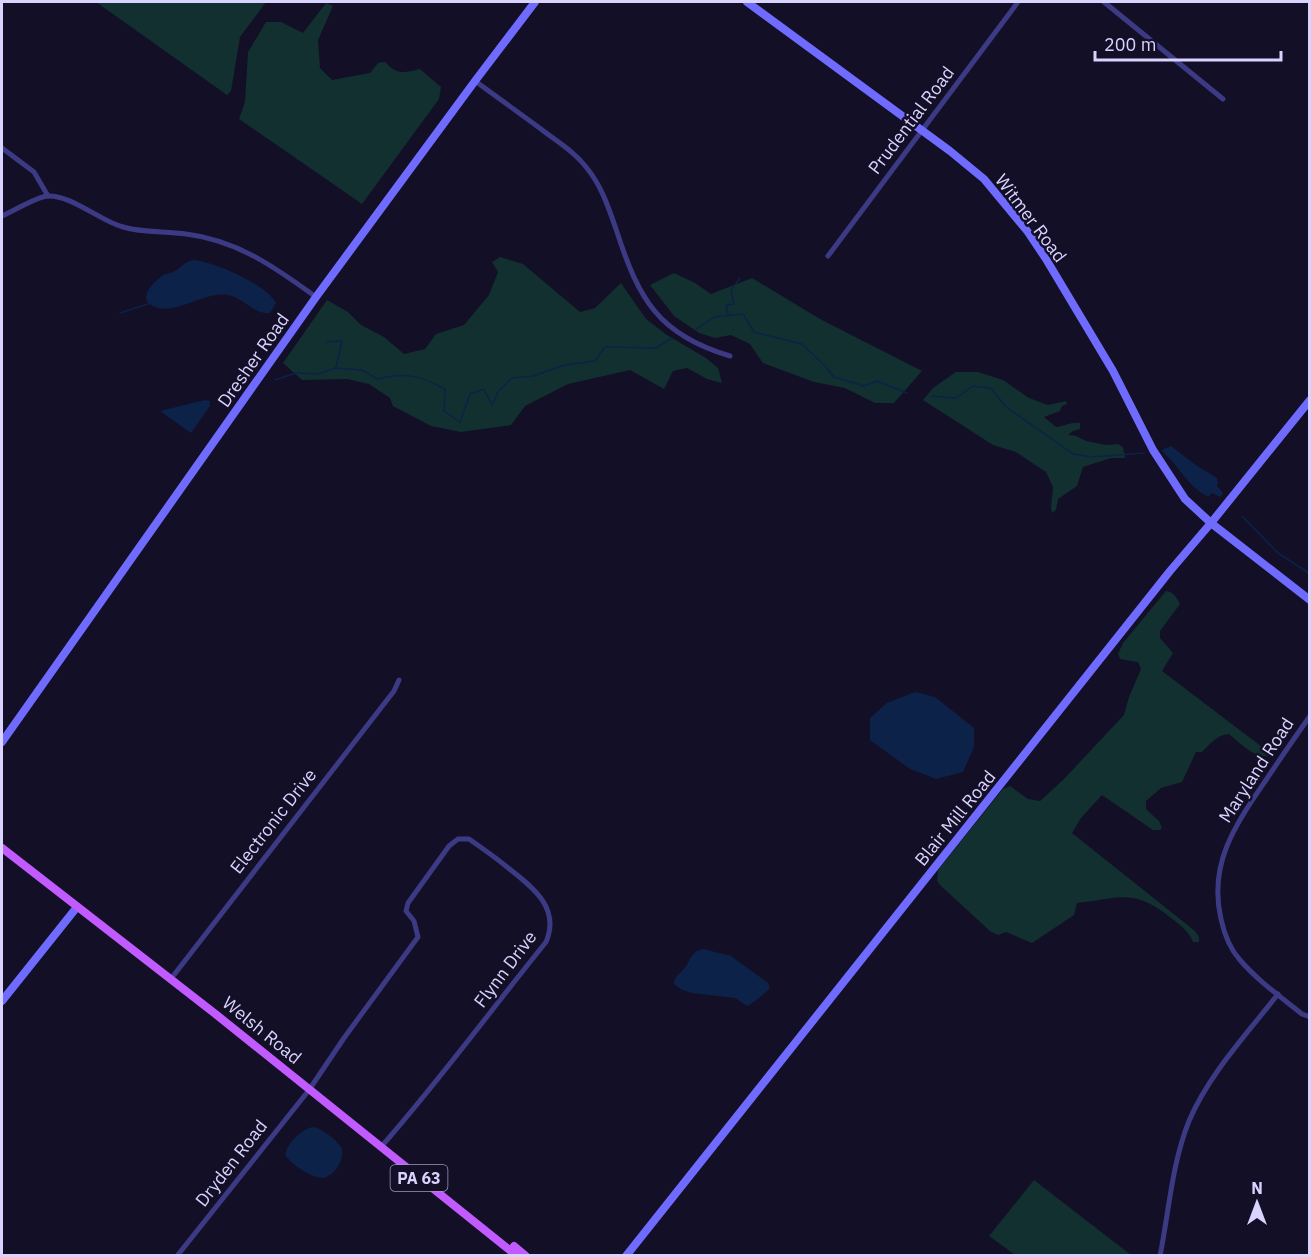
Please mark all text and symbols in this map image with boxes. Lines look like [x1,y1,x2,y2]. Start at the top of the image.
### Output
scale bar [1095,24,1281,62]
text: 200 m [1104,33,1156,56]
street label: Prudential Road [863,62,959,178]
street label: Witmer Road [990,169,1072,267]
street label: Dresher Road [212,309,294,411]
street label: Maryland Road [1213,713,1299,827]
street label: Electronic Drive [225,764,321,878]
street label: Blair Mill Road [910,766,1000,870]
street label: Flynn Drive [469,926,541,1012]
street label: Welsh Road [218,991,306,1069]
street label: Dryden Road [190,1115,272,1211]
road number: PA 63 [390,1165,448,1191]
north arrow [1227,1173,1287,1233]
text: N [1251,1178,1263,1198]

